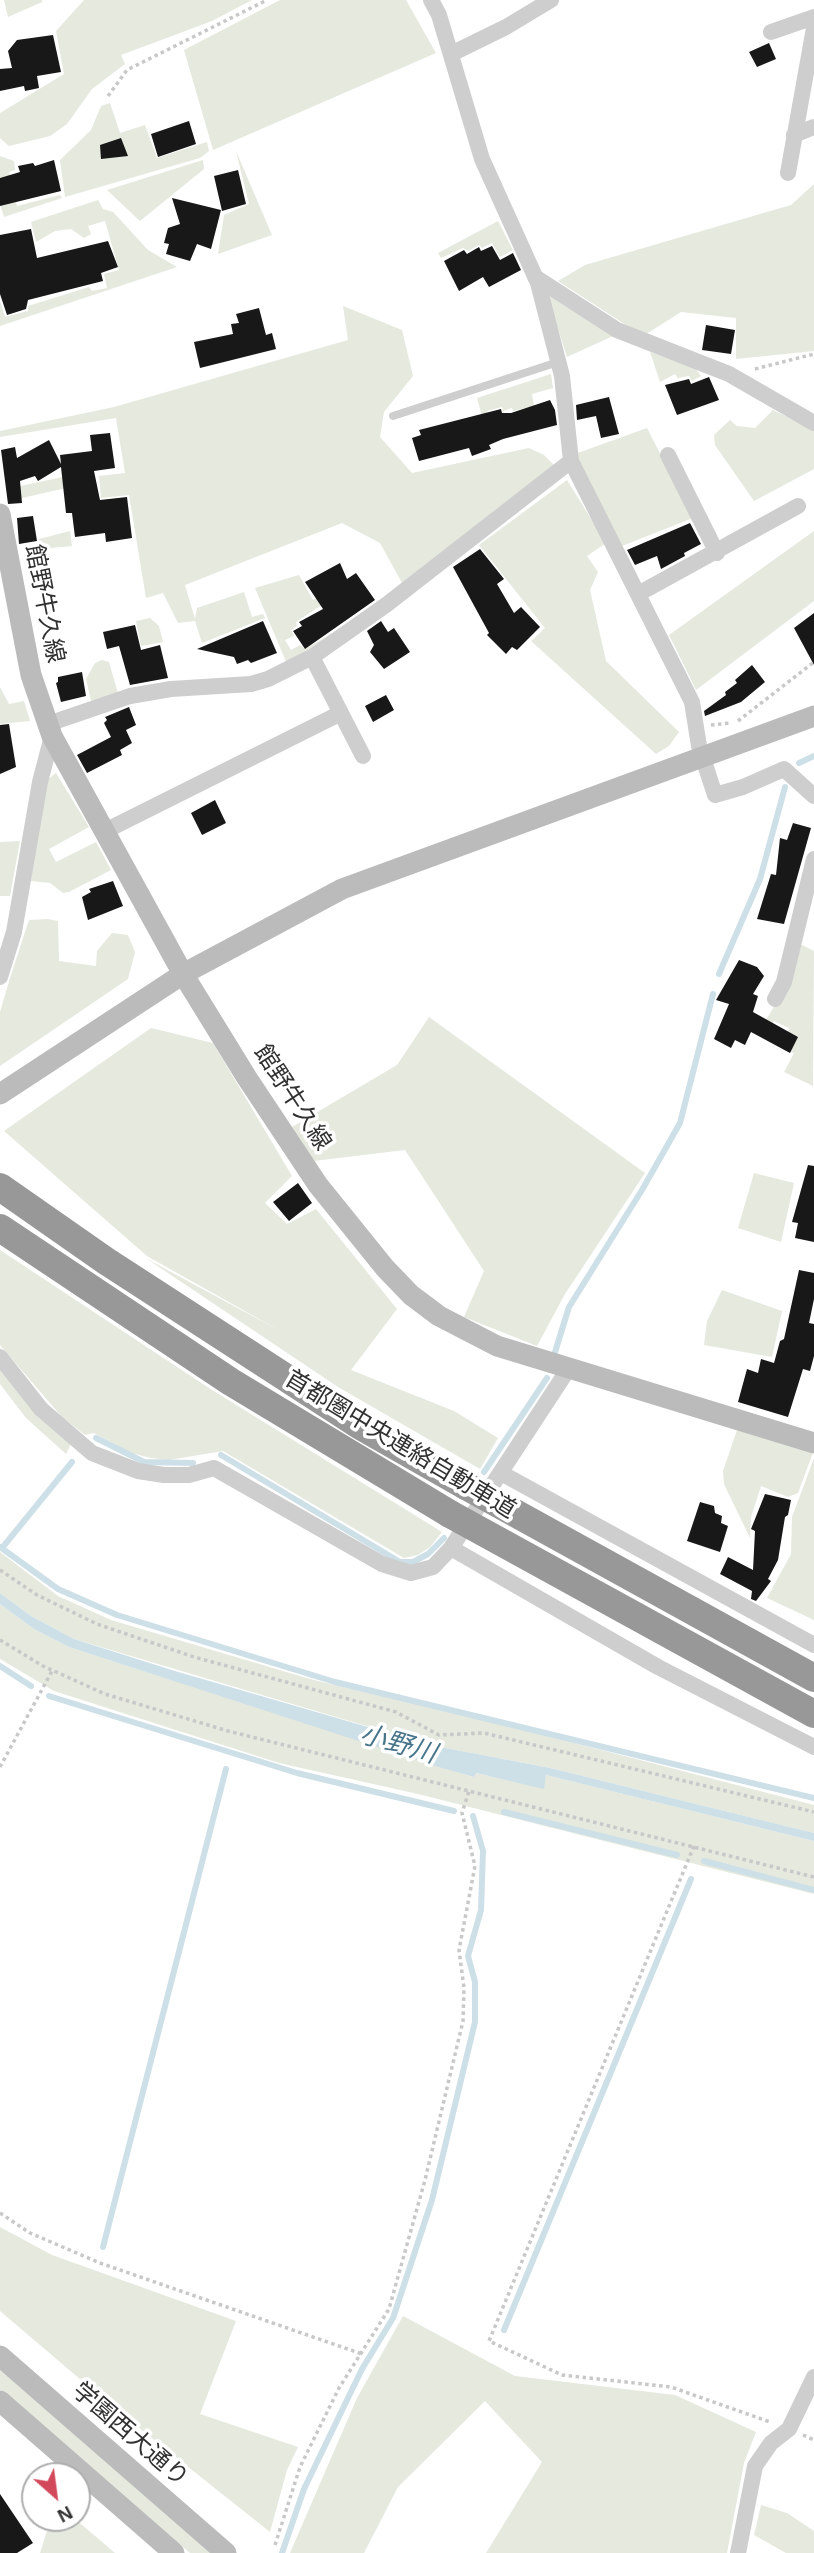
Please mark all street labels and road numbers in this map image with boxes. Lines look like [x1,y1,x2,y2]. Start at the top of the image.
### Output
street label: 館野牛久線 [18,542,70,666]
street label: 館野牛久線 [247,1040,337,1156]
street label: 首都圏中央連絡自動車道 [279,1365,521,1525]
street label: 学園西大通り [66,2377,194,2493]

